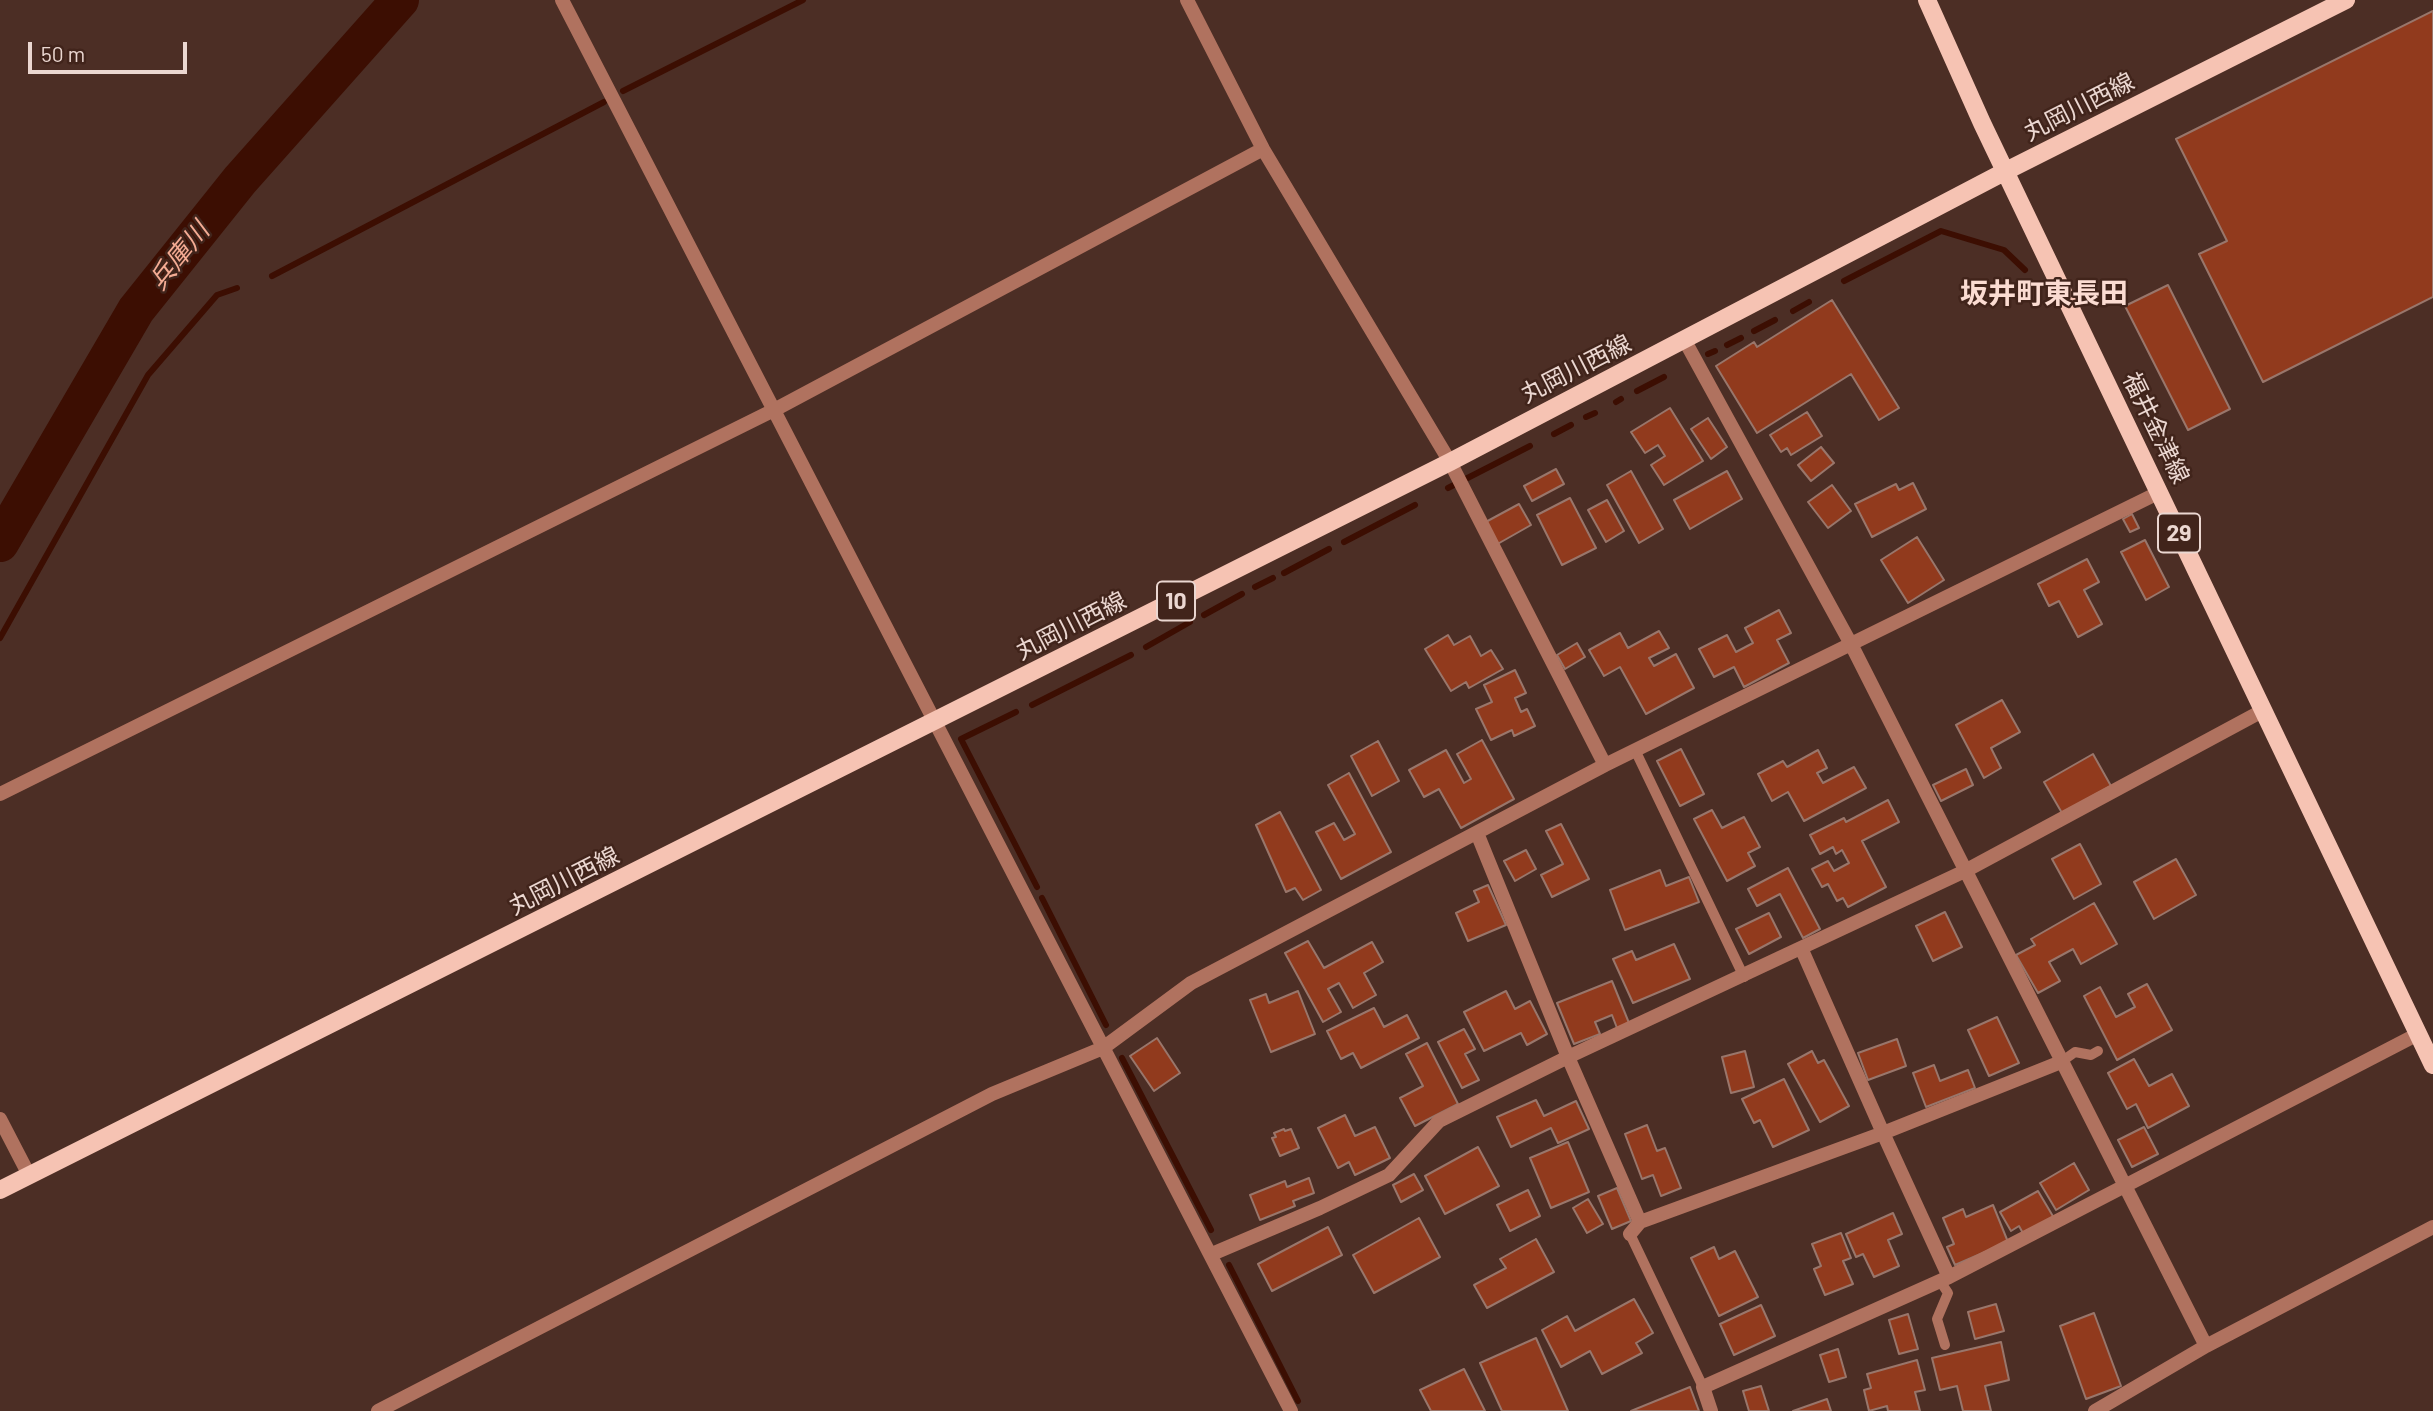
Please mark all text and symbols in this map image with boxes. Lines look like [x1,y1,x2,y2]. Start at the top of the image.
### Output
scale bar [32,28,191,72]
text: 50 m [41,41,85,66]
street label: 丸岡川西線 [2019,67,2139,147]
water label: 兵庫川 [142,216,216,296]
district label: 坂井町東長田 [1960,277,2128,311]
street label: 丸岡川西線 [1516,329,1636,409]
street label: 福井金津線 [2117,368,2195,488]
road number: 29 [2158,513,2200,552]
road number: 10 [1157,582,1195,621]
street label: 丸岡川西線 [1011,586,1131,666]
street label: 丸岡川西線 [504,841,624,921]

